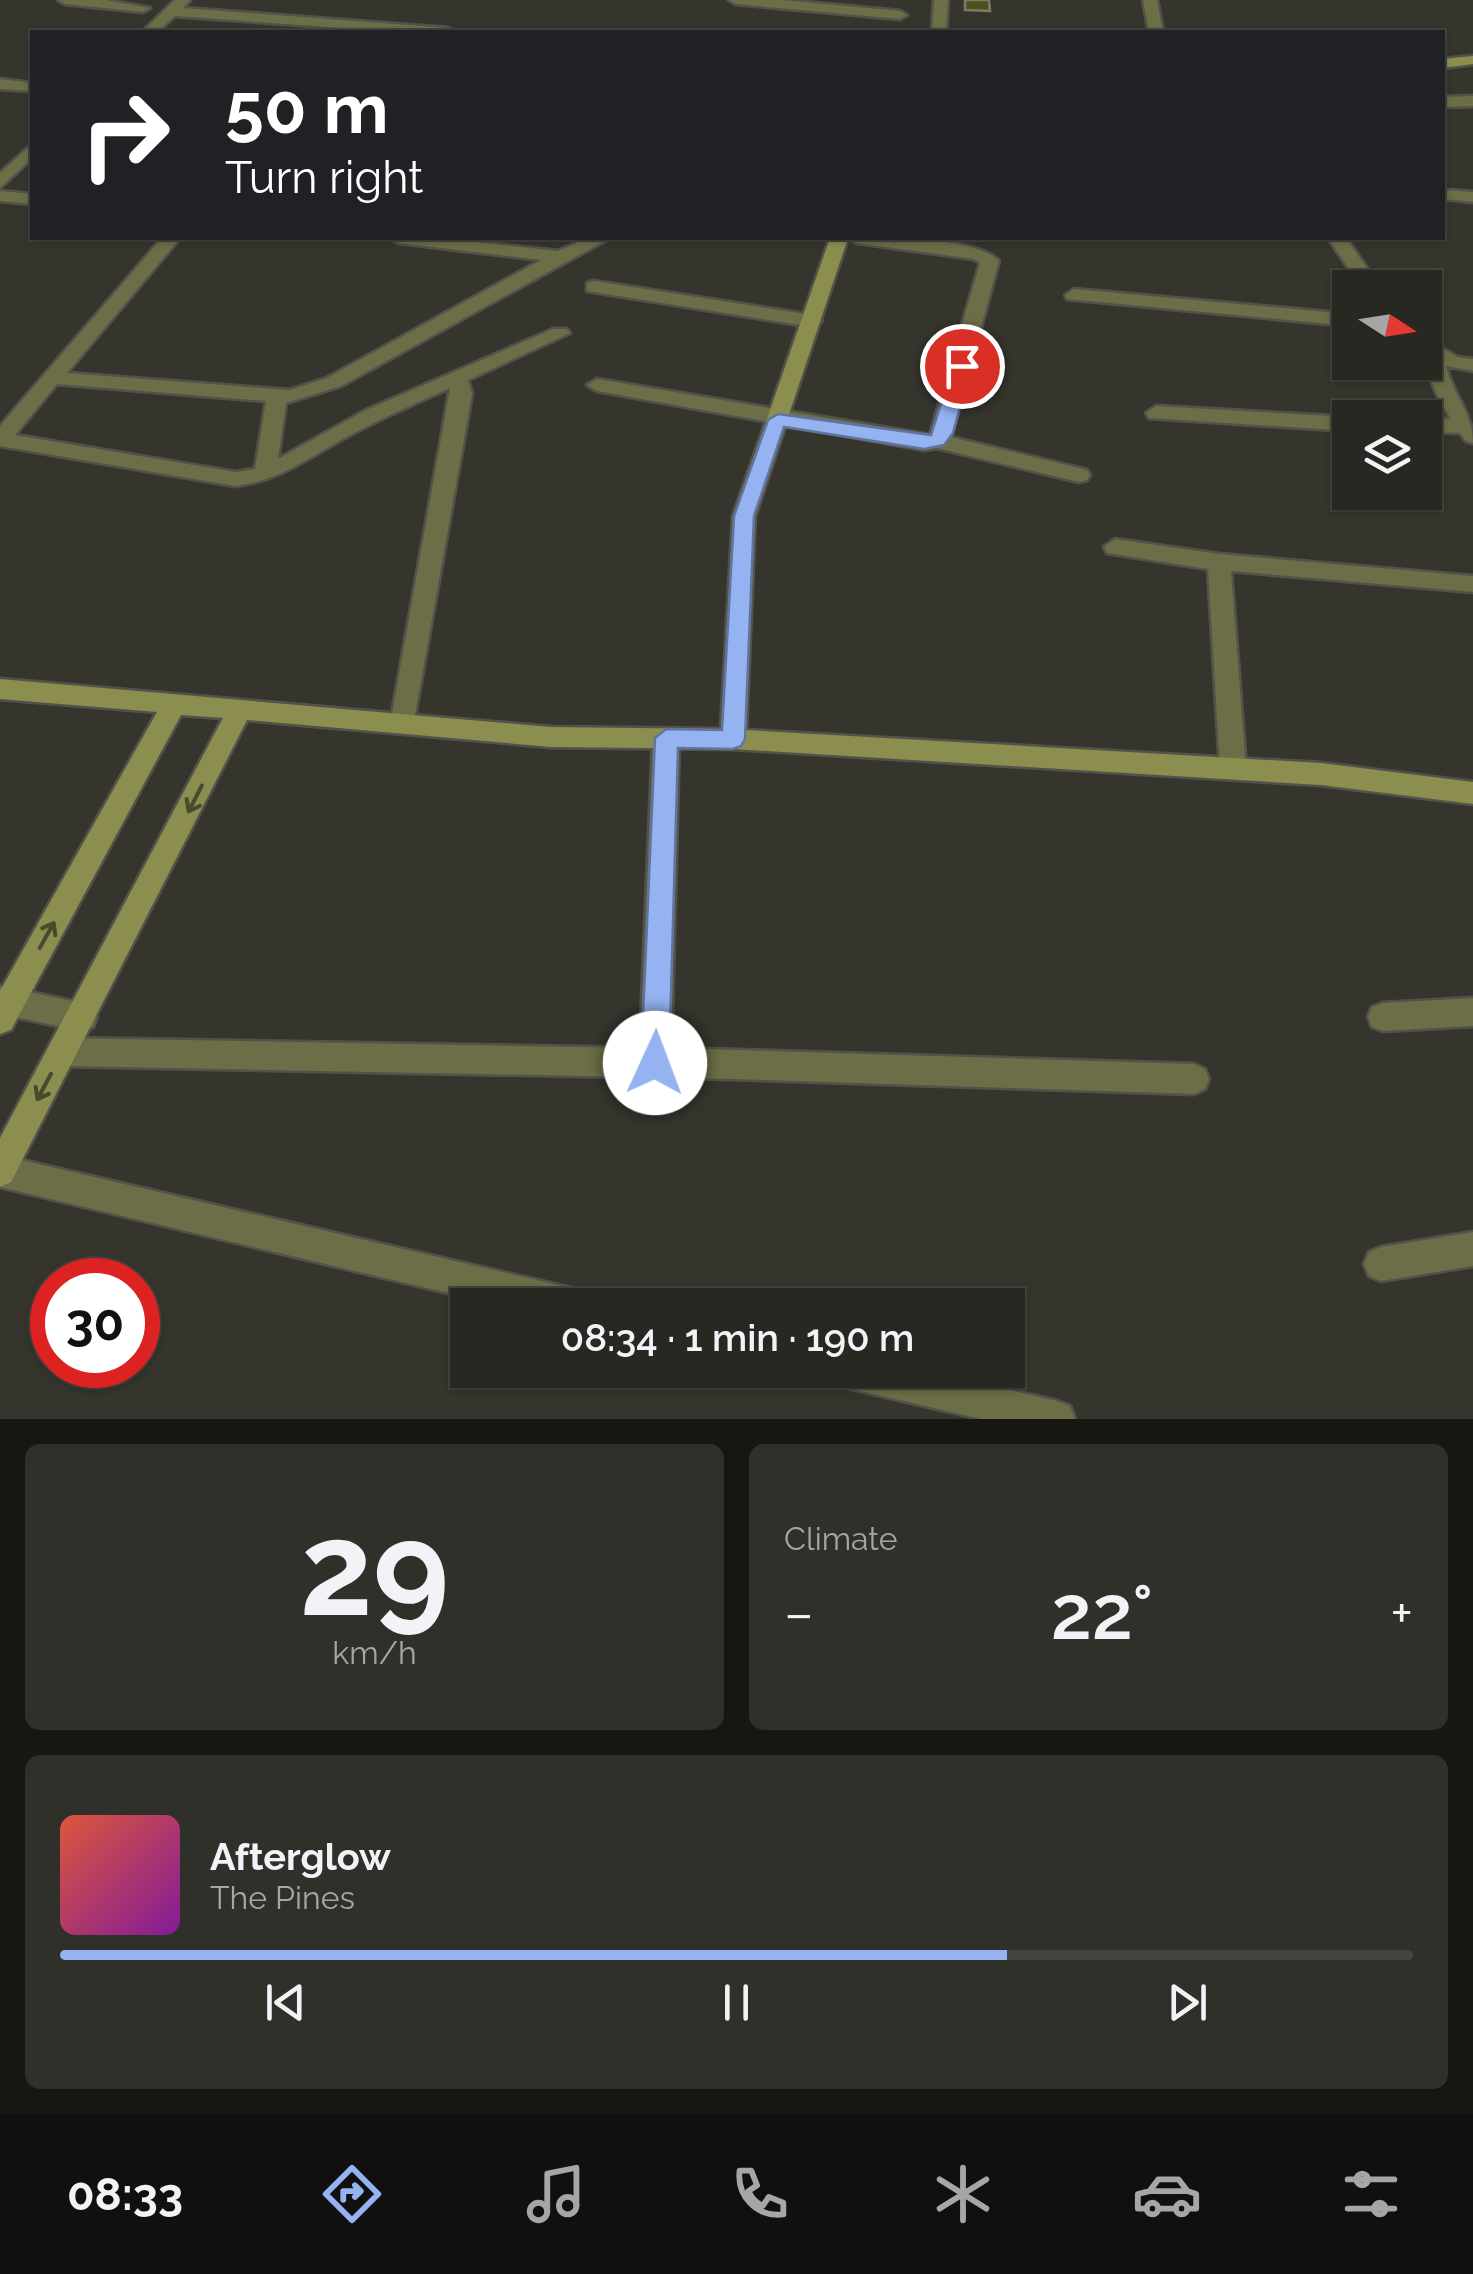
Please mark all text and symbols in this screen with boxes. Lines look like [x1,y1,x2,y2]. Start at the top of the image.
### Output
text: 50 m [225,67,389,149]
icon: right [60,70,190,200]
text: Turn right [225,151,423,204]
north arrow [1332,270,1442,380]
map controls [1332,270,1442,510]
pin [920,324,1005,409]
icon: arrive [935,339,990,394]
button: layers [1332,400,1442,510]
one-way arrow [185,783,204,813]
one-way arrow [38,920,58,950]
position arrow [603,1011,707,1115]
one-way arrow [34,1072,54,1102]
speed limit sign: 30 [30,1258,160,1388]
text: 08:34 · 1 min · 190 m [561,1315,914,1360]
text: 29 [300,1493,449,1645]
text: Climate [784,1520,898,1557]
text: 22° [1051,1568,1153,1657]
text: − [784,1581,814,1646]
text: + [1390,1581,1413,1646]
text: km/h [332,1634,417,1671]
text: Afterglow [210,1834,391,1879]
text: The Pines [210,1879,355,1916]
icon: previous [258,1975,313,2030]
icon: pause [709,1975,764,2030]
icon: next [1160,1975,1215,2030]
icon: directions [317,2159,387,2229]
icon: music [521,2159,591,2229]
icon: phone [725,2159,795,2229]
icon: climate [928,2159,998,2229]
icon: car [1132,2159,1202,2229]
icon: filters [1336,2159,1406,2229]
text: 08:33 [67,2168,183,2221]

